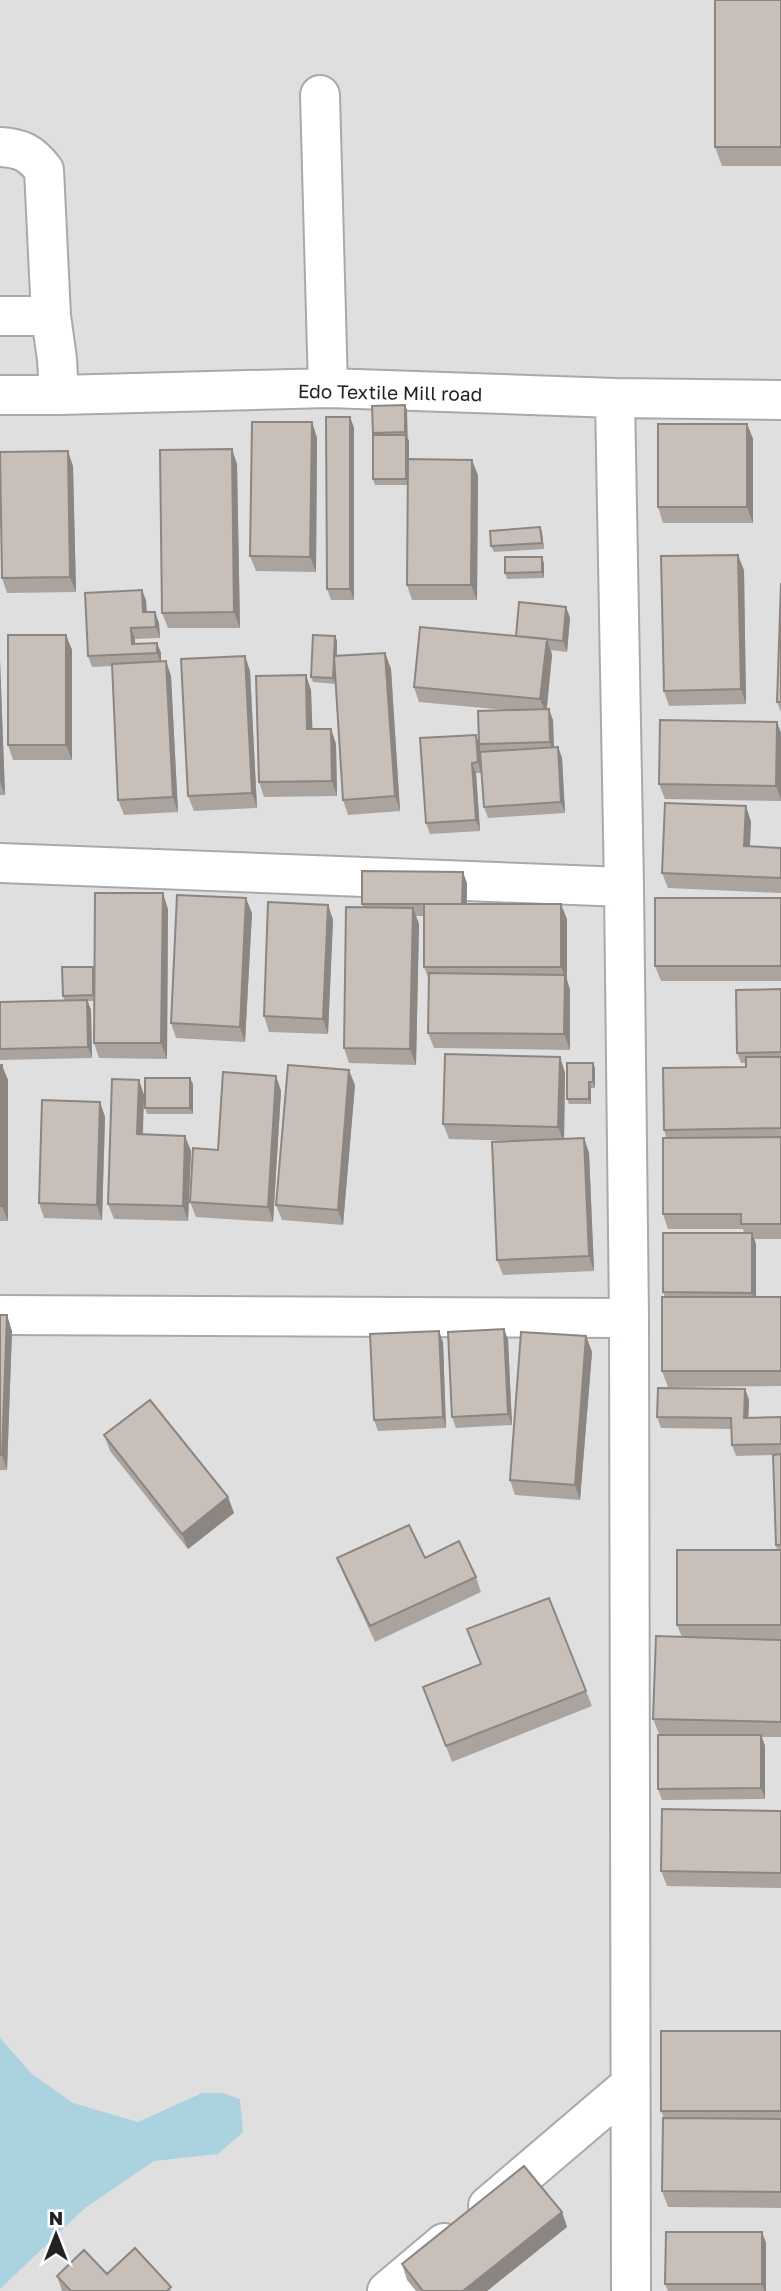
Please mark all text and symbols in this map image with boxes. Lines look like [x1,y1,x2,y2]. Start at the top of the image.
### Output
street label: Edo Textile Mill road [298,379,482,405]
north arrow [21,2200,91,2270]
text: N [49,2206,63,2229]

